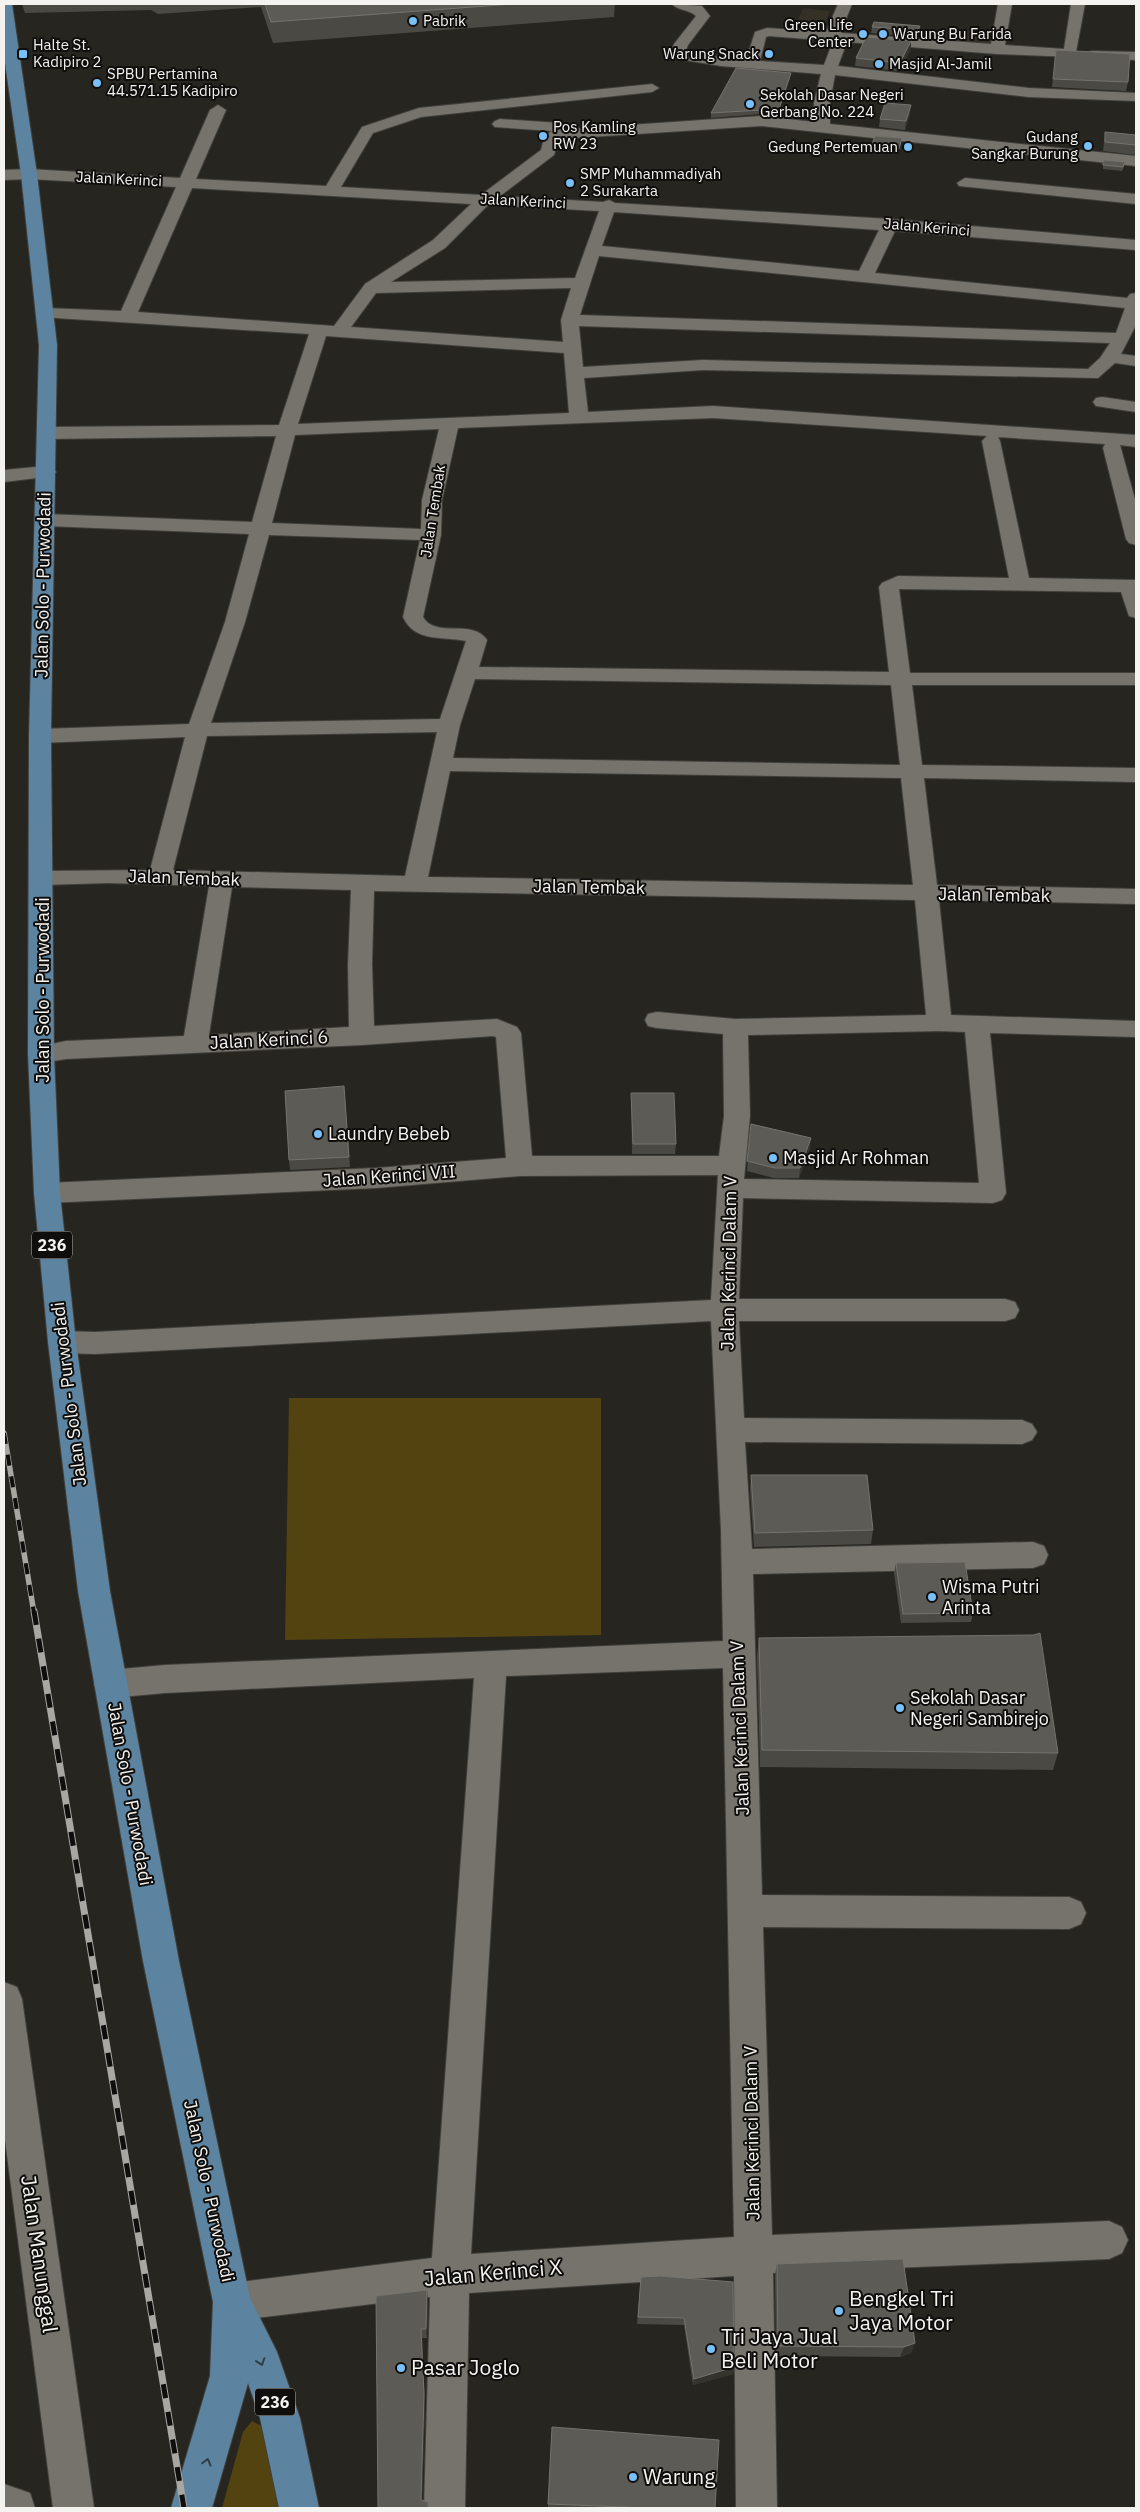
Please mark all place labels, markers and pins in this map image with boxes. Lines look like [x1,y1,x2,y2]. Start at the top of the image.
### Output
place label: Pabrik [423,11,466,30]
marker: Pabrik [407,15,419,27]
place label: Green Life Center [784,15,853,51]
place label: Warung Bu Farida [893,24,1012,43]
marker: Green Life Center [857,28,869,40]
marker: Warung Bu Farida [877,28,889,40]
place label: Halte St. Kadipiro 2 [33,35,102,71]
place label: Warung Snack [663,44,759,63]
marker: Halte St. Kadipiro 2 [17,48,29,60]
marker: Warung Snack [763,48,775,60]
place label: Masjid Al-Jamil [889,54,992,73]
marker: Masjid Al-Jamil [873,58,885,70]
place label: SPBU Pertamina 44.571.15 Kadipiro [107,64,238,100]
marker: SPBU Pertamina 44.571.15 Kadipiro [91,77,103,89]
place label: Sekolah Dasar Negeri Gerbang No. 224 [760,85,904,121]
marker: Sekolah Dasar Negeri Gerbang No. 224 [744,98,756,110]
place label: Pos Kamling RW 23 [553,117,636,153]
place label: Gudang Sangkar Burung [971,127,1078,163]
marker: Pos Kamling RW 23 [537,130,549,142]
place label: Gedung Pertemuan [768,137,898,156]
marker: Gudang Sangkar Burung [1082,140,1094,152]
marker: Gedung Pertemuan [902,141,914,153]
place label: SMP Muhammadiyah 2 Surakarta [580,164,721,200]
marker: SMP Muhammadiyah 2 Surakarta [564,177,576,189]
place label: Laundry Bebeb [328,1122,450,1145]
marker: Laundry Bebeb [312,1128,324,1140]
place label: Masjid Ar Rohman [783,1146,929,1169]
marker: Masjid Ar Rohman [767,1152,779,1164]
place label: Wisma Putri Arinta [942,1575,1039,1619]
marker: Wisma Putri Arinta [926,1591,938,1603]
place label: Sekolah Dasar Negeri Sambirejo [910,1686,1049,1730]
marker: Sekolah Dasar Negeri Sambirejo [894,1702,906,1714]
place label: Bengkel Tri Jaya Motor [849,2284,954,2336]
marker: Bengkel Tri Jaya Motor [833,2305,845,2317]
place label: Tri Jaya Jual Beli Motor [721,2322,838,2374]
marker: Tri Jaya Jual Beli Motor [705,2343,717,2355]
place label: Pasar Joglo [411,2353,520,2381]
marker: Pasar Joglo [395,2362,407,2374]
place label: Warung [643,2462,715,2490]
marker: Warung [627,2471,639,2483]

